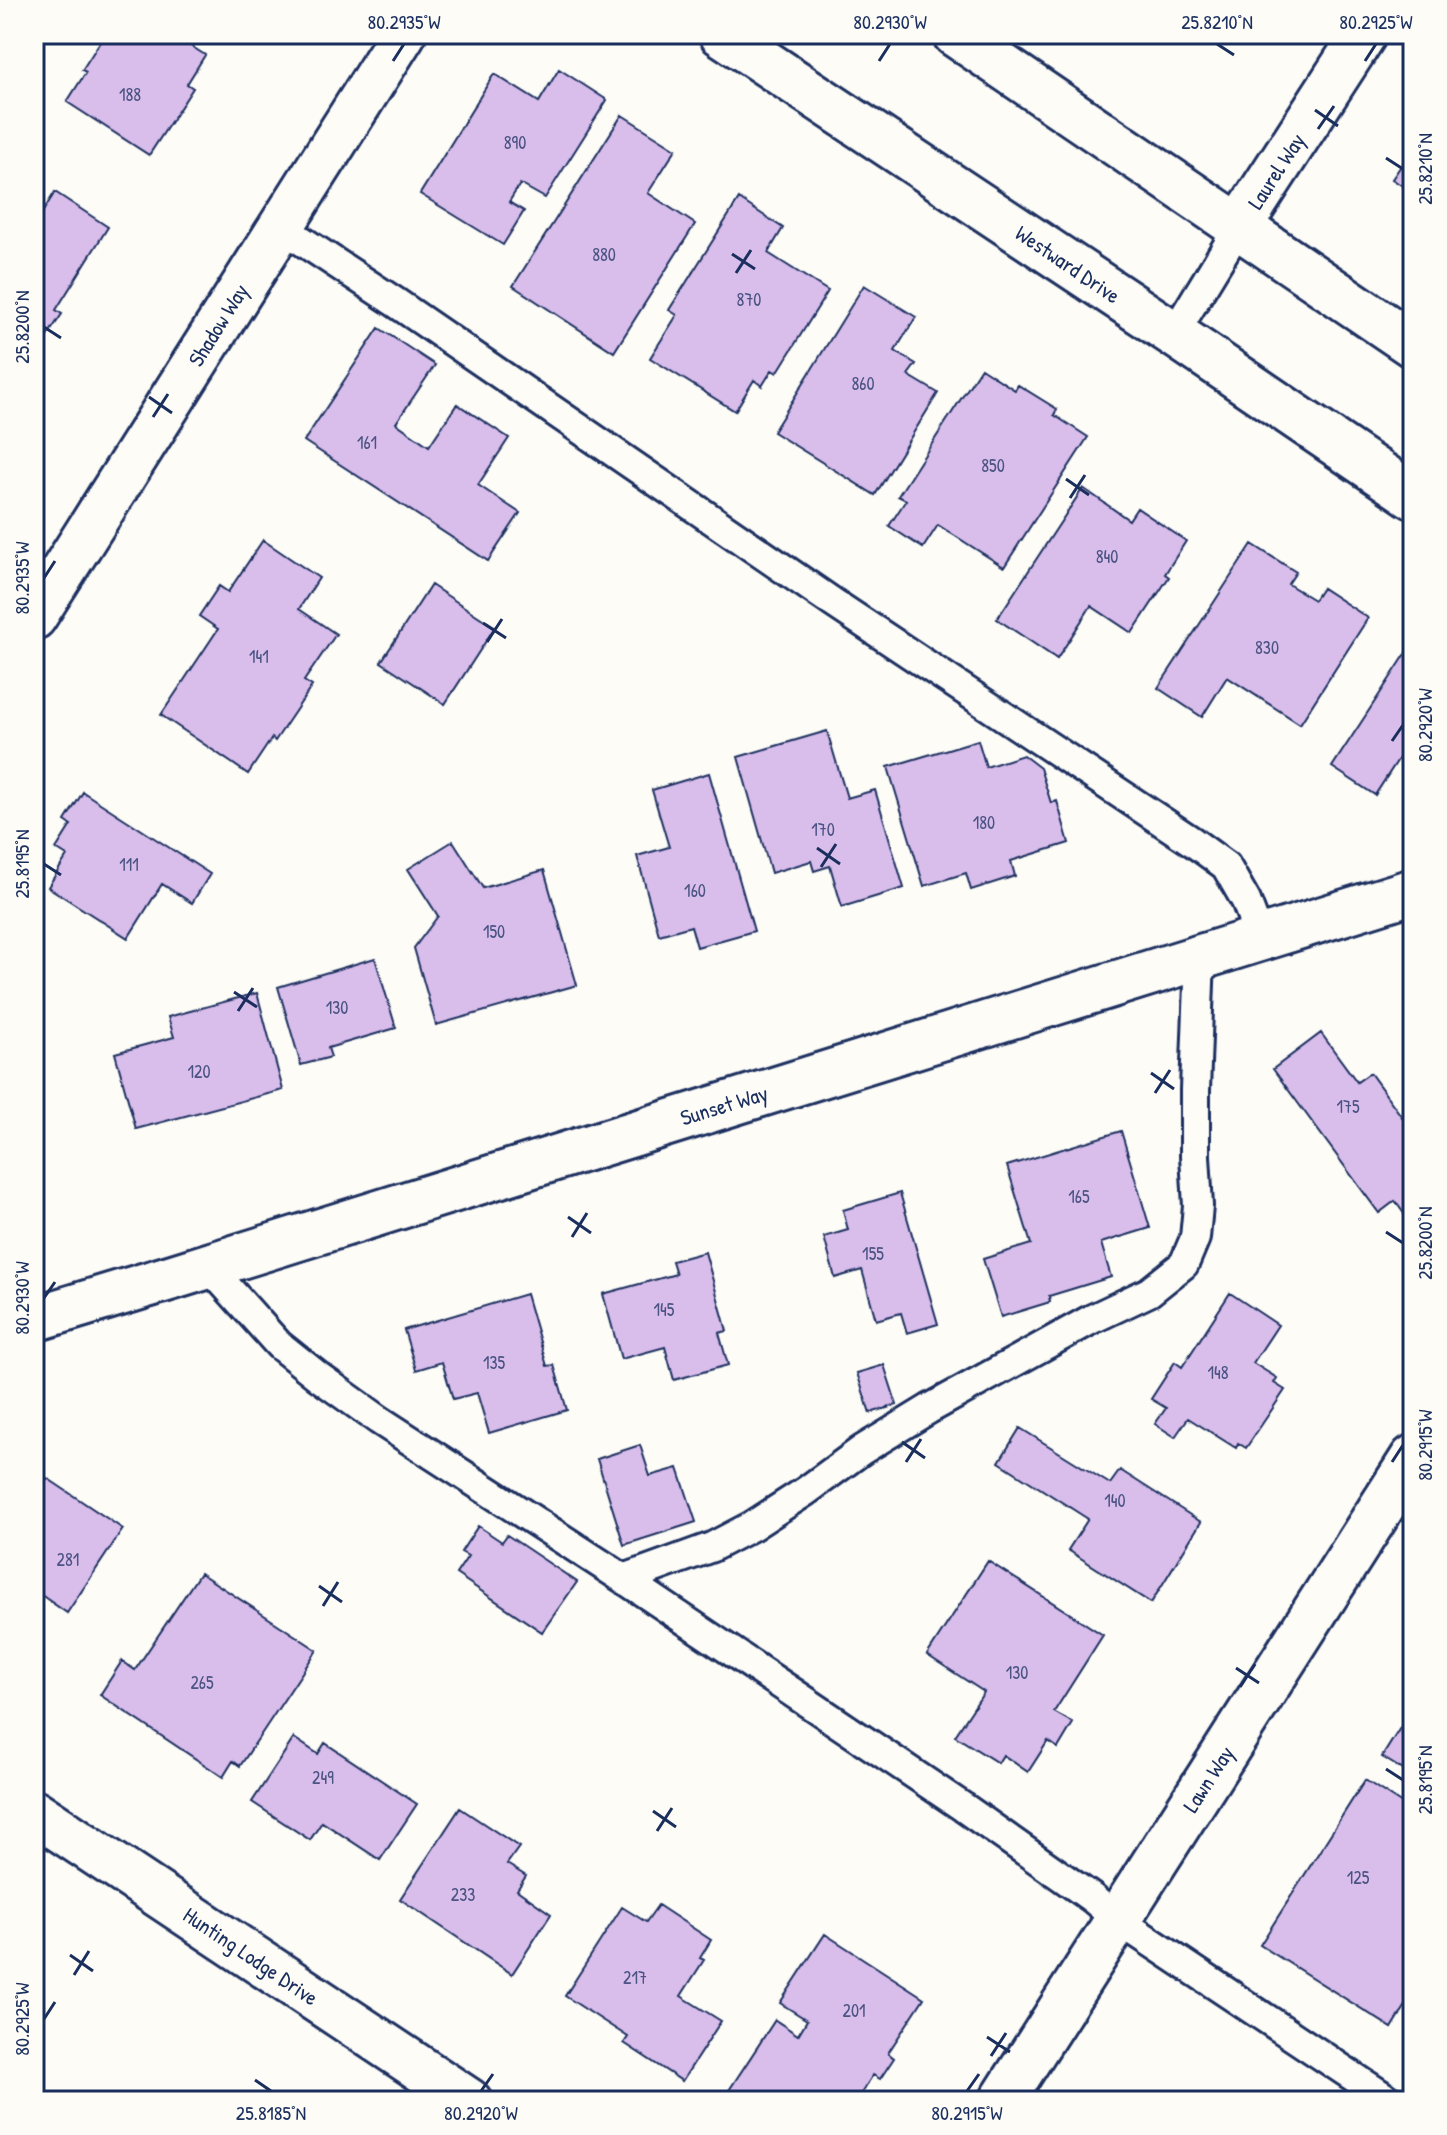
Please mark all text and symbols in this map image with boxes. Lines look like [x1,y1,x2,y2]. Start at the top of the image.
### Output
text: 80.2935°W [368,8,441,35]
text: 80.2930°W [853,8,927,35]
text: 25.8210°N [1181,8,1253,35]
text: 80.2925°W [1339,8,1413,35]
house number: 188 [119,82,141,107]
street label: Laurel Way [1240,127,1312,215]
house number: 890 [504,130,526,155]
text: 25.8210°N [1411,133,1438,205]
street label: Westward Drive [1010,218,1127,310]
house number: 880 [592,242,616,267]
street label: Shadow Way [181,278,255,372]
house number: 870 [737,287,761,312]
text: 25.8200°N [8,290,35,364]
house number: 860 [851,371,875,396]
house number: 161 [357,430,377,455]
house number: 850 [981,453,1005,478]
text: 80.2935°W [8,541,35,614]
house number: 840 [1096,544,1118,569]
house number: 830 [1255,635,1279,660]
house number: 141 [249,644,269,669]
text: 80.2920°W [1411,687,1438,762]
house number: 180 [973,810,995,835]
house number: 170 [811,817,835,842]
text: 25.8195°N [8,829,35,899]
house number: 111 [119,852,139,877]
house number: 160 [684,878,706,903]
house number: 150 [483,919,505,944]
house number: 130 [326,995,348,1020]
house number: 120 [187,1059,211,1084]
street label: Sunset Way [676,1077,772,1133]
house number: 175 [1336,1094,1360,1119]
house number: 165 [1068,1184,1090,1209]
text: 25.8200°N [1411,1206,1438,1280]
house number: 155 [862,1241,884,1266]
text: 80.2930°W [8,1261,35,1335]
house number: 145 [654,1297,675,1322]
house number: 135 [483,1350,505,1375]
house number: 148 [1207,1360,1229,1385]
text: 80.2915°W [1411,1409,1438,1481]
house number: 140 [1104,1488,1126,1513]
house number: 281 [57,1547,79,1572]
house number: 130 [1006,1660,1028,1685]
house number: 265 [190,1670,214,1695]
street label: Lawn Way [1175,1740,1241,1818]
text: 25.8195°N [1411,1745,1438,1815]
house number: 249 [312,1765,334,1790]
house number: 125 [1347,1865,1370,1890]
house number: 233 [451,1882,475,1907]
street label: Hunting Lodge Drive [178,1900,325,2012]
house number: 217 [623,1965,647,1990]
text: 80.2925°W [8,1982,35,2056]
house number: 201 [842,1998,866,2023]
text: 25.8185°N [236,2099,306,2126]
text: 80.2920°W [444,2099,519,2126]
text: 80.2915°W [931,2099,1003,2126]

